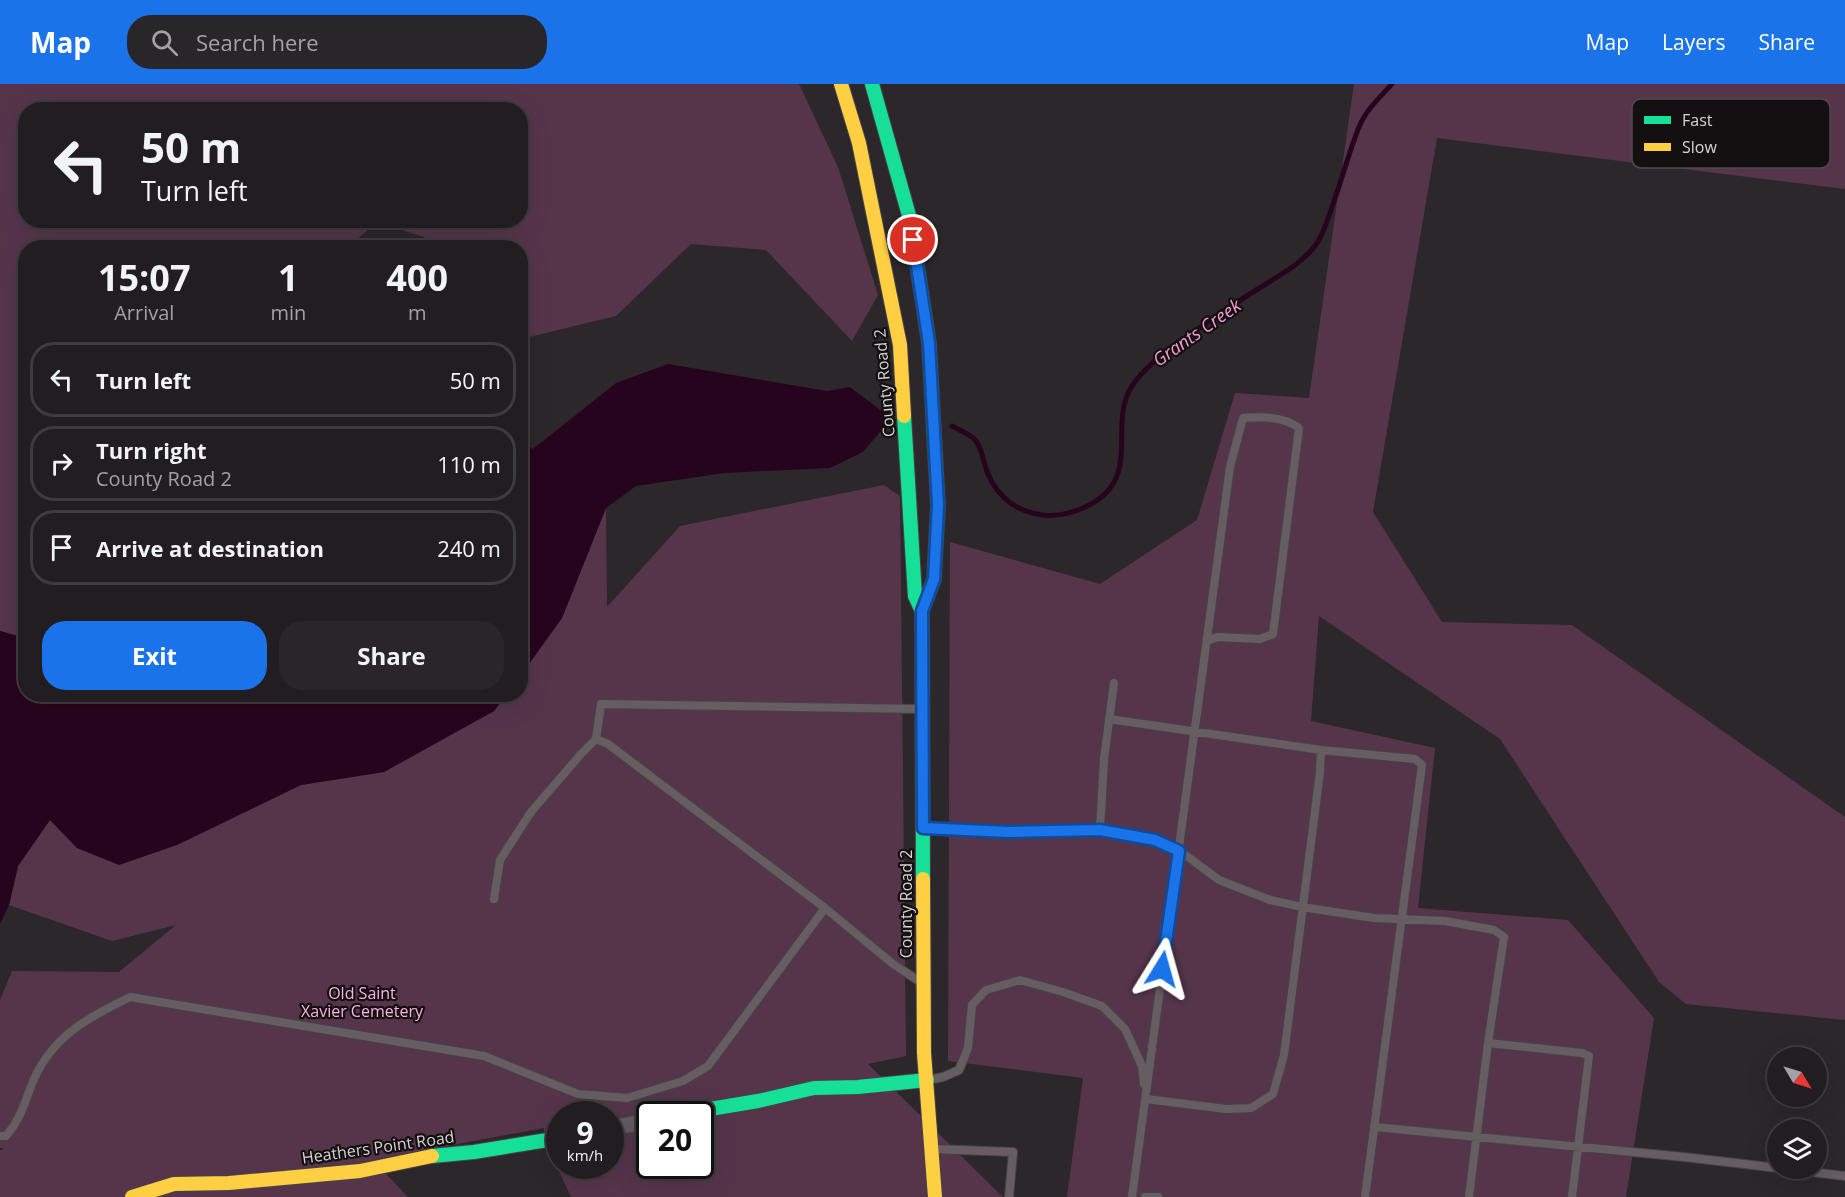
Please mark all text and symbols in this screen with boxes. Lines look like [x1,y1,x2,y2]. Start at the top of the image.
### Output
search box [127,15,547,69]
text: Map [30,23,91,61]
icon: search [148,26,181,59]
text: Search here [196,27,319,57]
text: Map [1586,28,1629,56]
text: Layers [1662,28,1726,56]
text: Share [1759,28,1815,56]
legend [1632,99,1830,168]
text: Fast [1682,109,1713,131]
text: 50 m [141,118,241,175]
icon: left [42,126,120,204]
text: Slow [1682,136,1717,158]
text: Turn left [141,172,248,209]
pin [887,214,938,265]
icon: arrive [896,223,929,256]
text: 15:07 [98,253,191,302]
text: 1 [278,253,299,302]
text: 400 [386,253,448,302]
water label: Grants Creek [1147,292,1246,371]
text: Arrival [114,299,174,326]
text: min [270,299,306,326]
text: m [408,299,426,326]
street label: County Road 2 [868,328,900,438]
icon: left [45,363,78,396]
text: Turn left [96,365,191,395]
text: 50 m [450,365,501,395]
text: Turn right [96,435,207,465]
icon: right [45,447,78,480]
text: 110 m [437,449,501,479]
text: County Road 2 [96,465,232,492]
icon: arrive [45,531,78,564]
text: Arrive at destination [96,533,324,563]
text: 240 m [437,533,501,563]
button: Exit [42,621,267,690]
button: Share [279,621,504,690]
street label: County Road 2 [895,850,917,958]
position arrow [1130,937,1194,1001]
park label: Old Saint Xavier Cemetery [301,982,424,1022]
north arrow [1767,1047,1827,1107]
map controls [1767,1047,1827,1179]
speed limit sign: 20 [636,1101,714,1179]
text: 9 [576,1112,594,1153]
button: layers [1767,1119,1827,1179]
street label: Heathers Point Road [300,1125,456,1169]
text: km/h [567,1145,603,1165]

